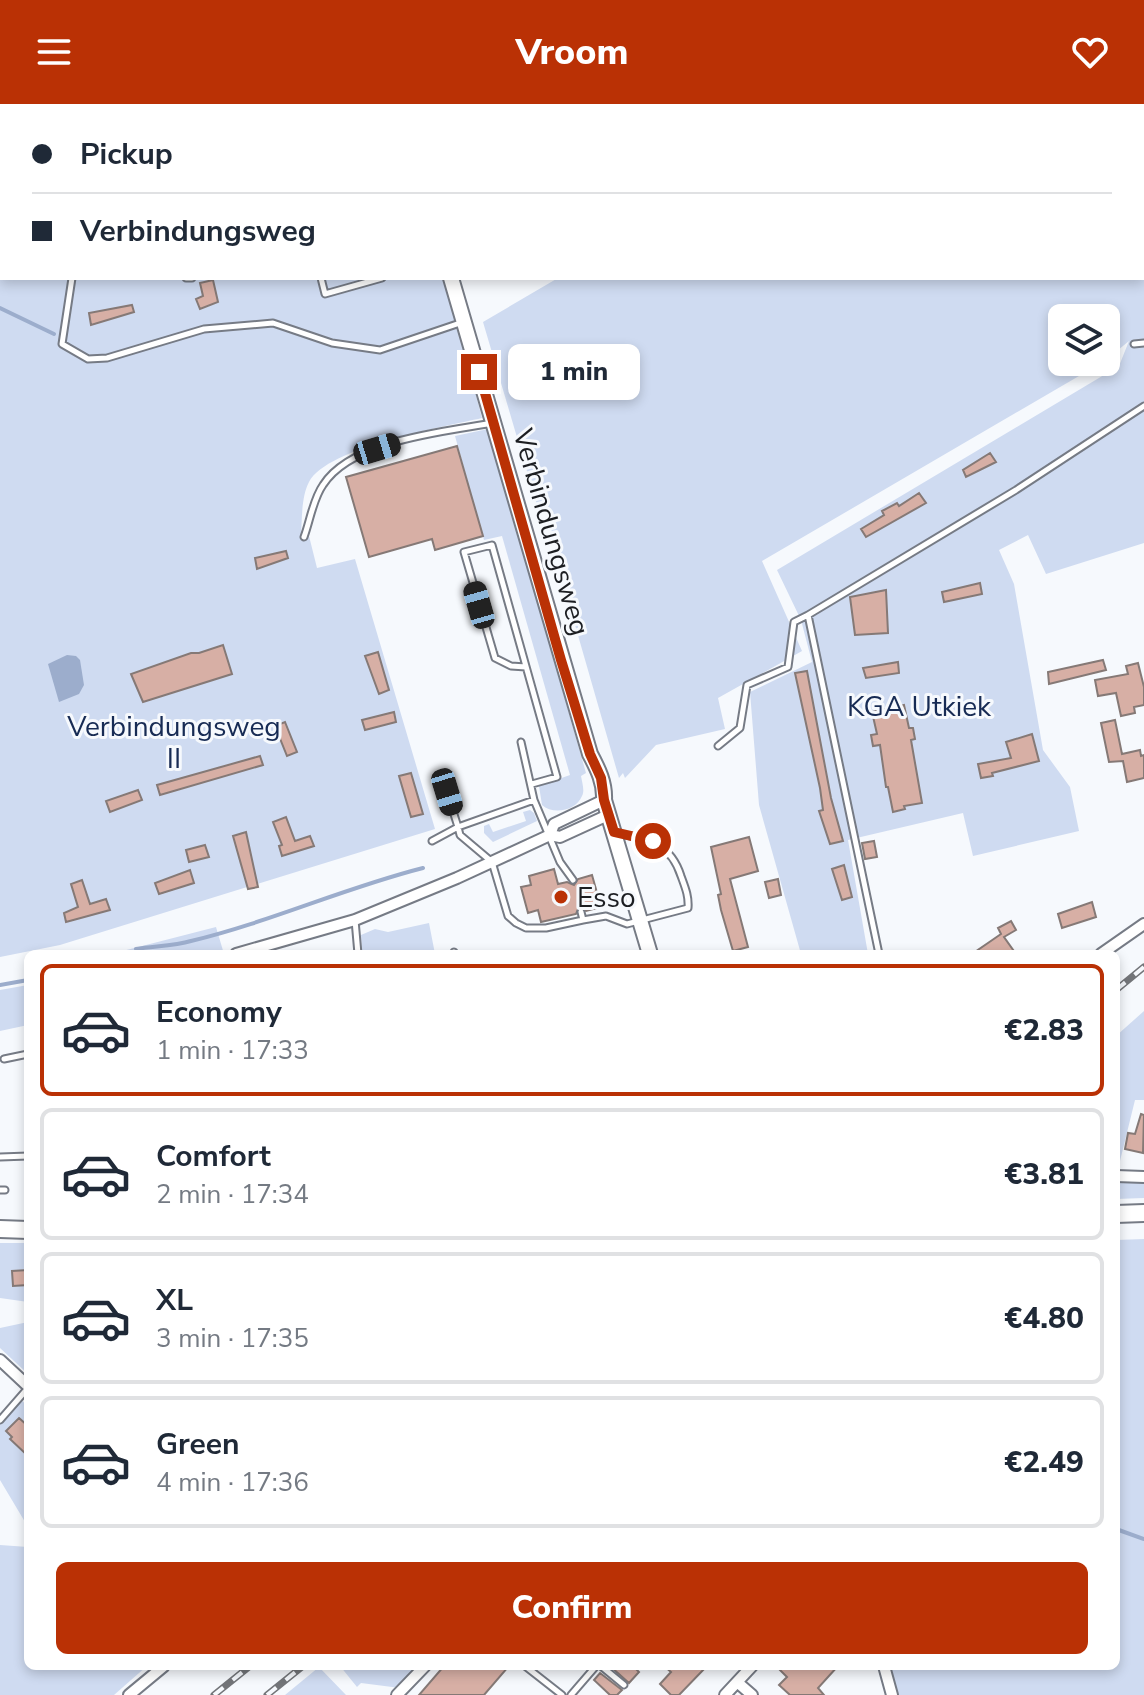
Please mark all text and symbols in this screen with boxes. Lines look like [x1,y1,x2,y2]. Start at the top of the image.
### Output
text: Vroom [516,28,629,77]
icon: menu [32,30,76,74]
icon: heart [1068,30,1112,74]
text: Pickup [80,134,173,175]
text: Verbindungsweg [80,211,316,252]
map controls [1048,304,1120,376]
button: layers [1048,304,1120,376]
callout: 1 min [507,344,639,400]
route end [461,354,497,390]
text: 1 min [540,354,608,389]
street label: Verbindungsweg [503,423,599,640]
car [351,431,403,467]
car [461,579,497,631]
park label: KGA Utkiek [847,688,992,726]
park label: Verbindungsweg II [66,708,281,778]
car [429,766,465,818]
route start [635,823,671,859]
place label: Esso [577,879,636,917]
marker: Esso [552,888,570,906]
text: Economy [156,992,282,1033]
icon: car [60,994,132,1066]
text: €2.83 [1004,1010,1084,1051]
text: 1 min · 17:33 [156,1033,309,1068]
text: Comfort [156,1136,271,1177]
icon: car [60,1138,132,1210]
text: €3.81 [1004,1154,1084,1195]
text: 2 min · 17:34 [156,1177,309,1212]
text: XL [156,1280,193,1321]
icon: car [60,1282,132,1354]
text: €4.80 [1004,1298,1084,1339]
text: 3 min · 17:35 [156,1321,309,1356]
text: Green [156,1424,240,1465]
icon: car [60,1426,132,1498]
text: €2.49 [1004,1442,1084,1483]
text: 4 min · 17:36 [156,1465,309,1500]
button: Confirm [56,1562,1088,1654]

